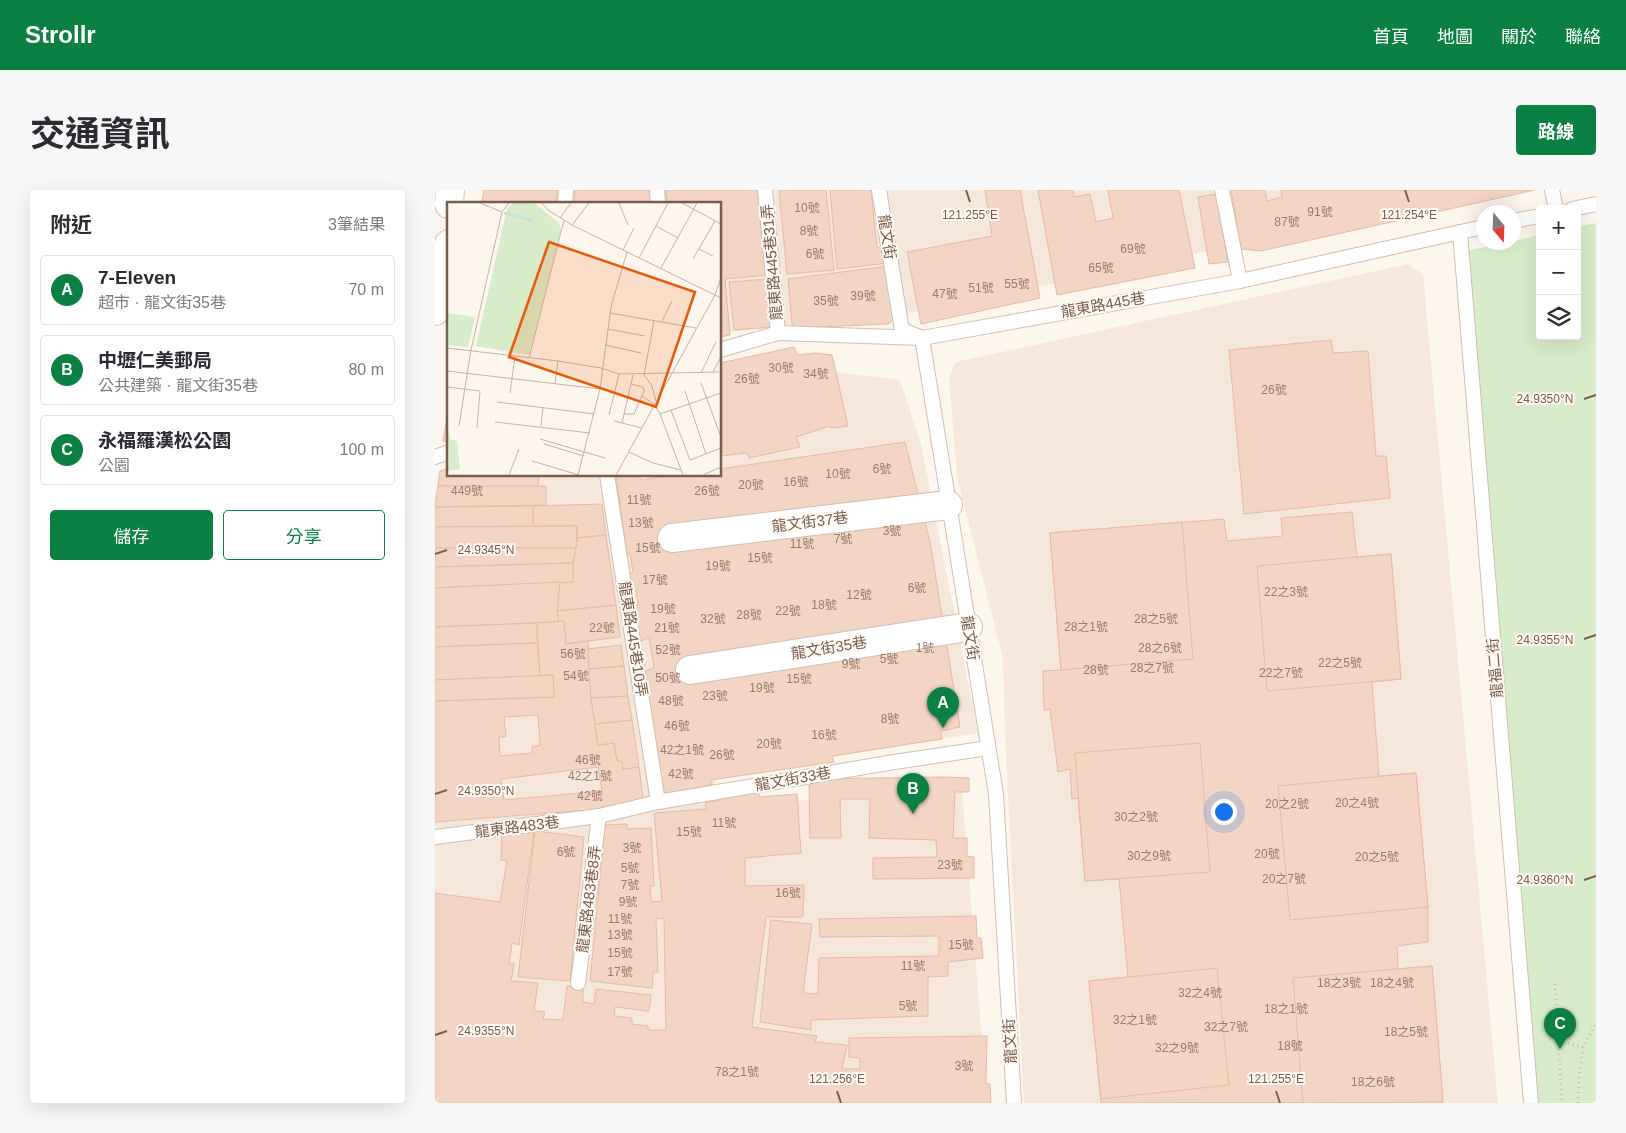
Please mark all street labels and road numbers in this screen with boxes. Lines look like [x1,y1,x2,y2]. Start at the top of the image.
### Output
street label: 龍東路445巷31弄 [758,203,785,321]
street label: 龍文街 [876,213,899,260]
street label: 龍東路445巷 [1060,289,1146,320]
street label: 龍文街37巷 [771,508,849,535]
street label: 龍東路445巷10弄 [616,580,651,698]
street label: 龍文街 [959,614,982,661]
street label: 龍文街35巷 [790,633,868,662]
street label: 龍福二街 [1483,637,1506,699]
street label: 龍文街33巷 [754,763,832,794]
street label: 龍東路483巷 [474,813,560,840]
street label: 龍東路483巷8弄 [573,844,604,954]
street label: 龍文街 [1000,1018,1019,1064]

